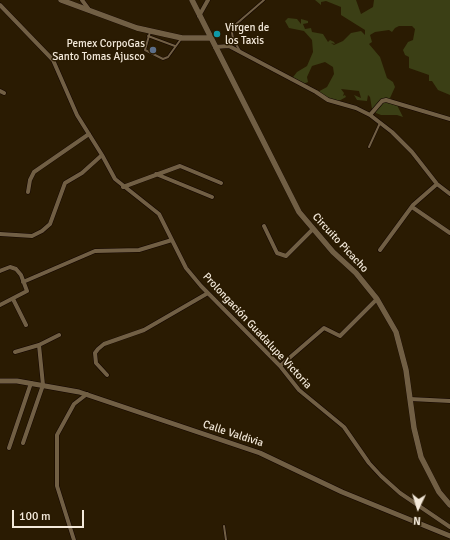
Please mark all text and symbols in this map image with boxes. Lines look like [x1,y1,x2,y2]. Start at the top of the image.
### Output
place label: Virgen de los Taxis [225,21,269,47]
marker: Virgen de los Taxis [212,29,222,39]
place label: Pemex CorpoGas Santo Tomas Ajusco [52,37,145,63]
marker: Pemex CorpoGas Santo Tomas Ajusco [148,45,158,55]
street label: Circuito Picacho [309,211,371,275]
street label: Prolongación Guadalupe Victoria [200,270,314,392]
street label: Calle Valdivia [201,418,265,450]
north arrow [398,488,438,528]
scale bar [14,502,86,528]
text: 100 m [19,509,51,524]
text: N [413,514,421,527]

